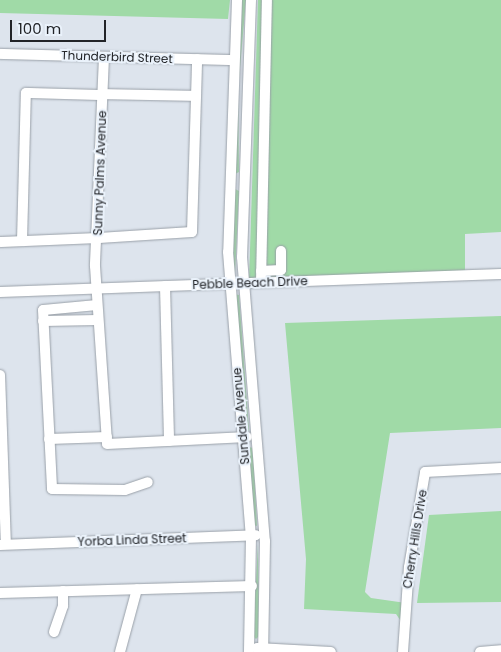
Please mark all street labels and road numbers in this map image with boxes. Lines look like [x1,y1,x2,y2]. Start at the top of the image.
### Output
street label: Thunderbird Street [61,48,173,66]
street label: Sunny Palms Avenue [91,110,109,236]
street label: Pebble Beach Drive [192,274,308,292]
street label: Sundale Avenue [230,367,252,465]
street label: Cherry Hills Drive [400,488,430,590]
street label: Yorba Linda Street [77,531,187,549]

